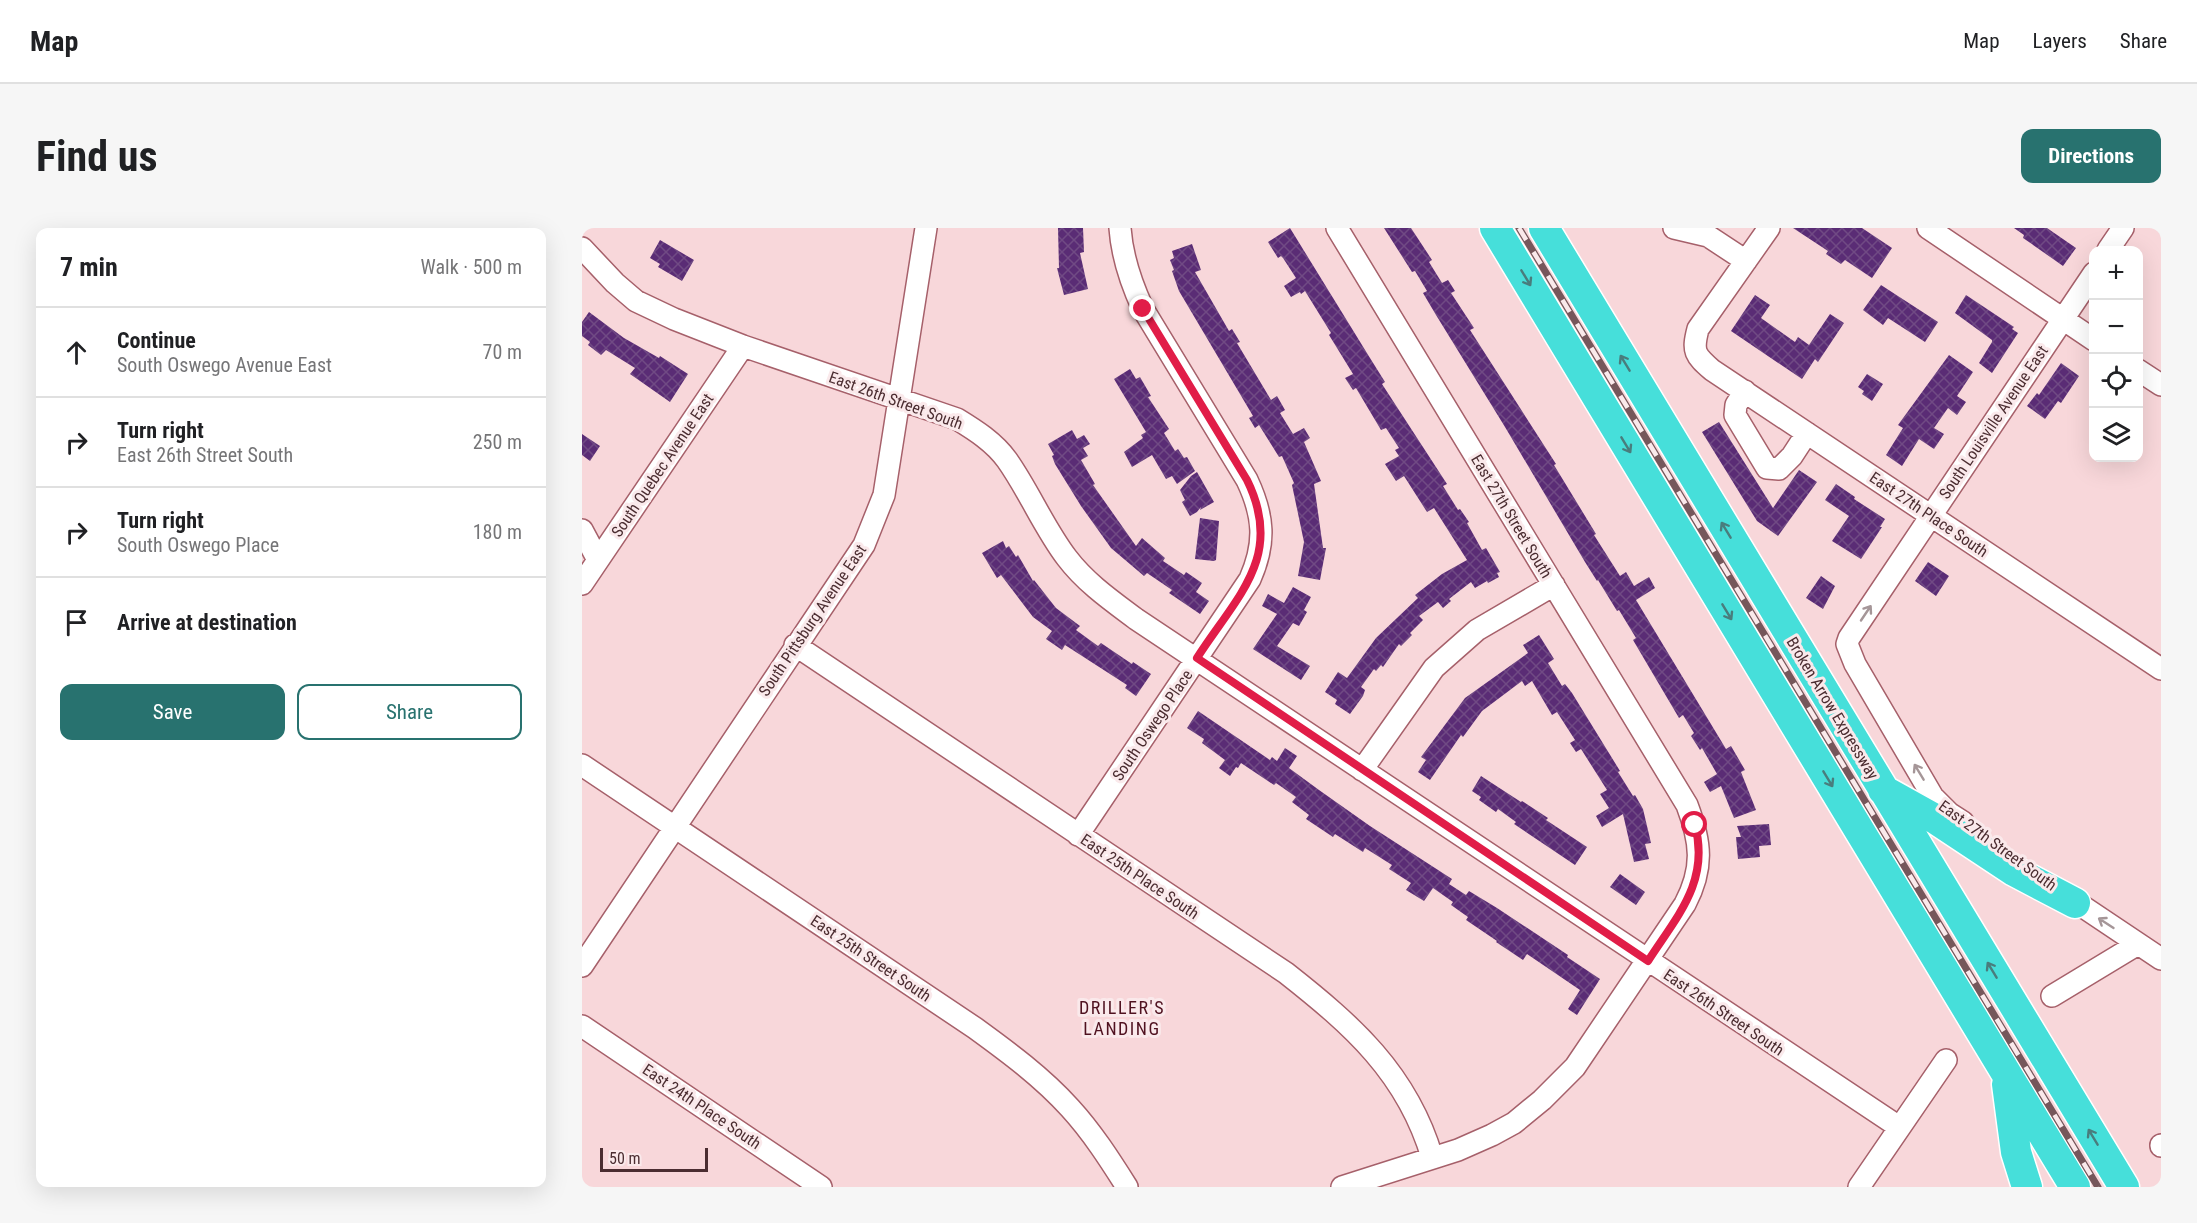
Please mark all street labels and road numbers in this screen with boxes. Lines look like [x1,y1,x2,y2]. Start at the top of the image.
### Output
street label: South Louisville Avenue East [1935,342,2052,503]
street label: East 26th Street South [826,367,965,433]
street label: South Quebec Avenue East [607,390,718,541]
street label: East 27th Street South [1467,451,1556,582]
street label: East 27th Place South [1866,468,1991,561]
street label: South Pittsburg Avenue East [755,541,870,700]
street label: Broken Arrow Expressway [1783,634,1883,783]
street label: South Oswego Place [1108,666,1197,784]
street label: East 27th Street South [1935,796,2060,895]
street label: East 25th Place South [1077,830,1202,923]
street label: East 25th Street South [807,911,934,1006]
street label: East 26th Street South [1660,965,1787,1060]
street label: East 24th Place South [639,1060,764,1153]

